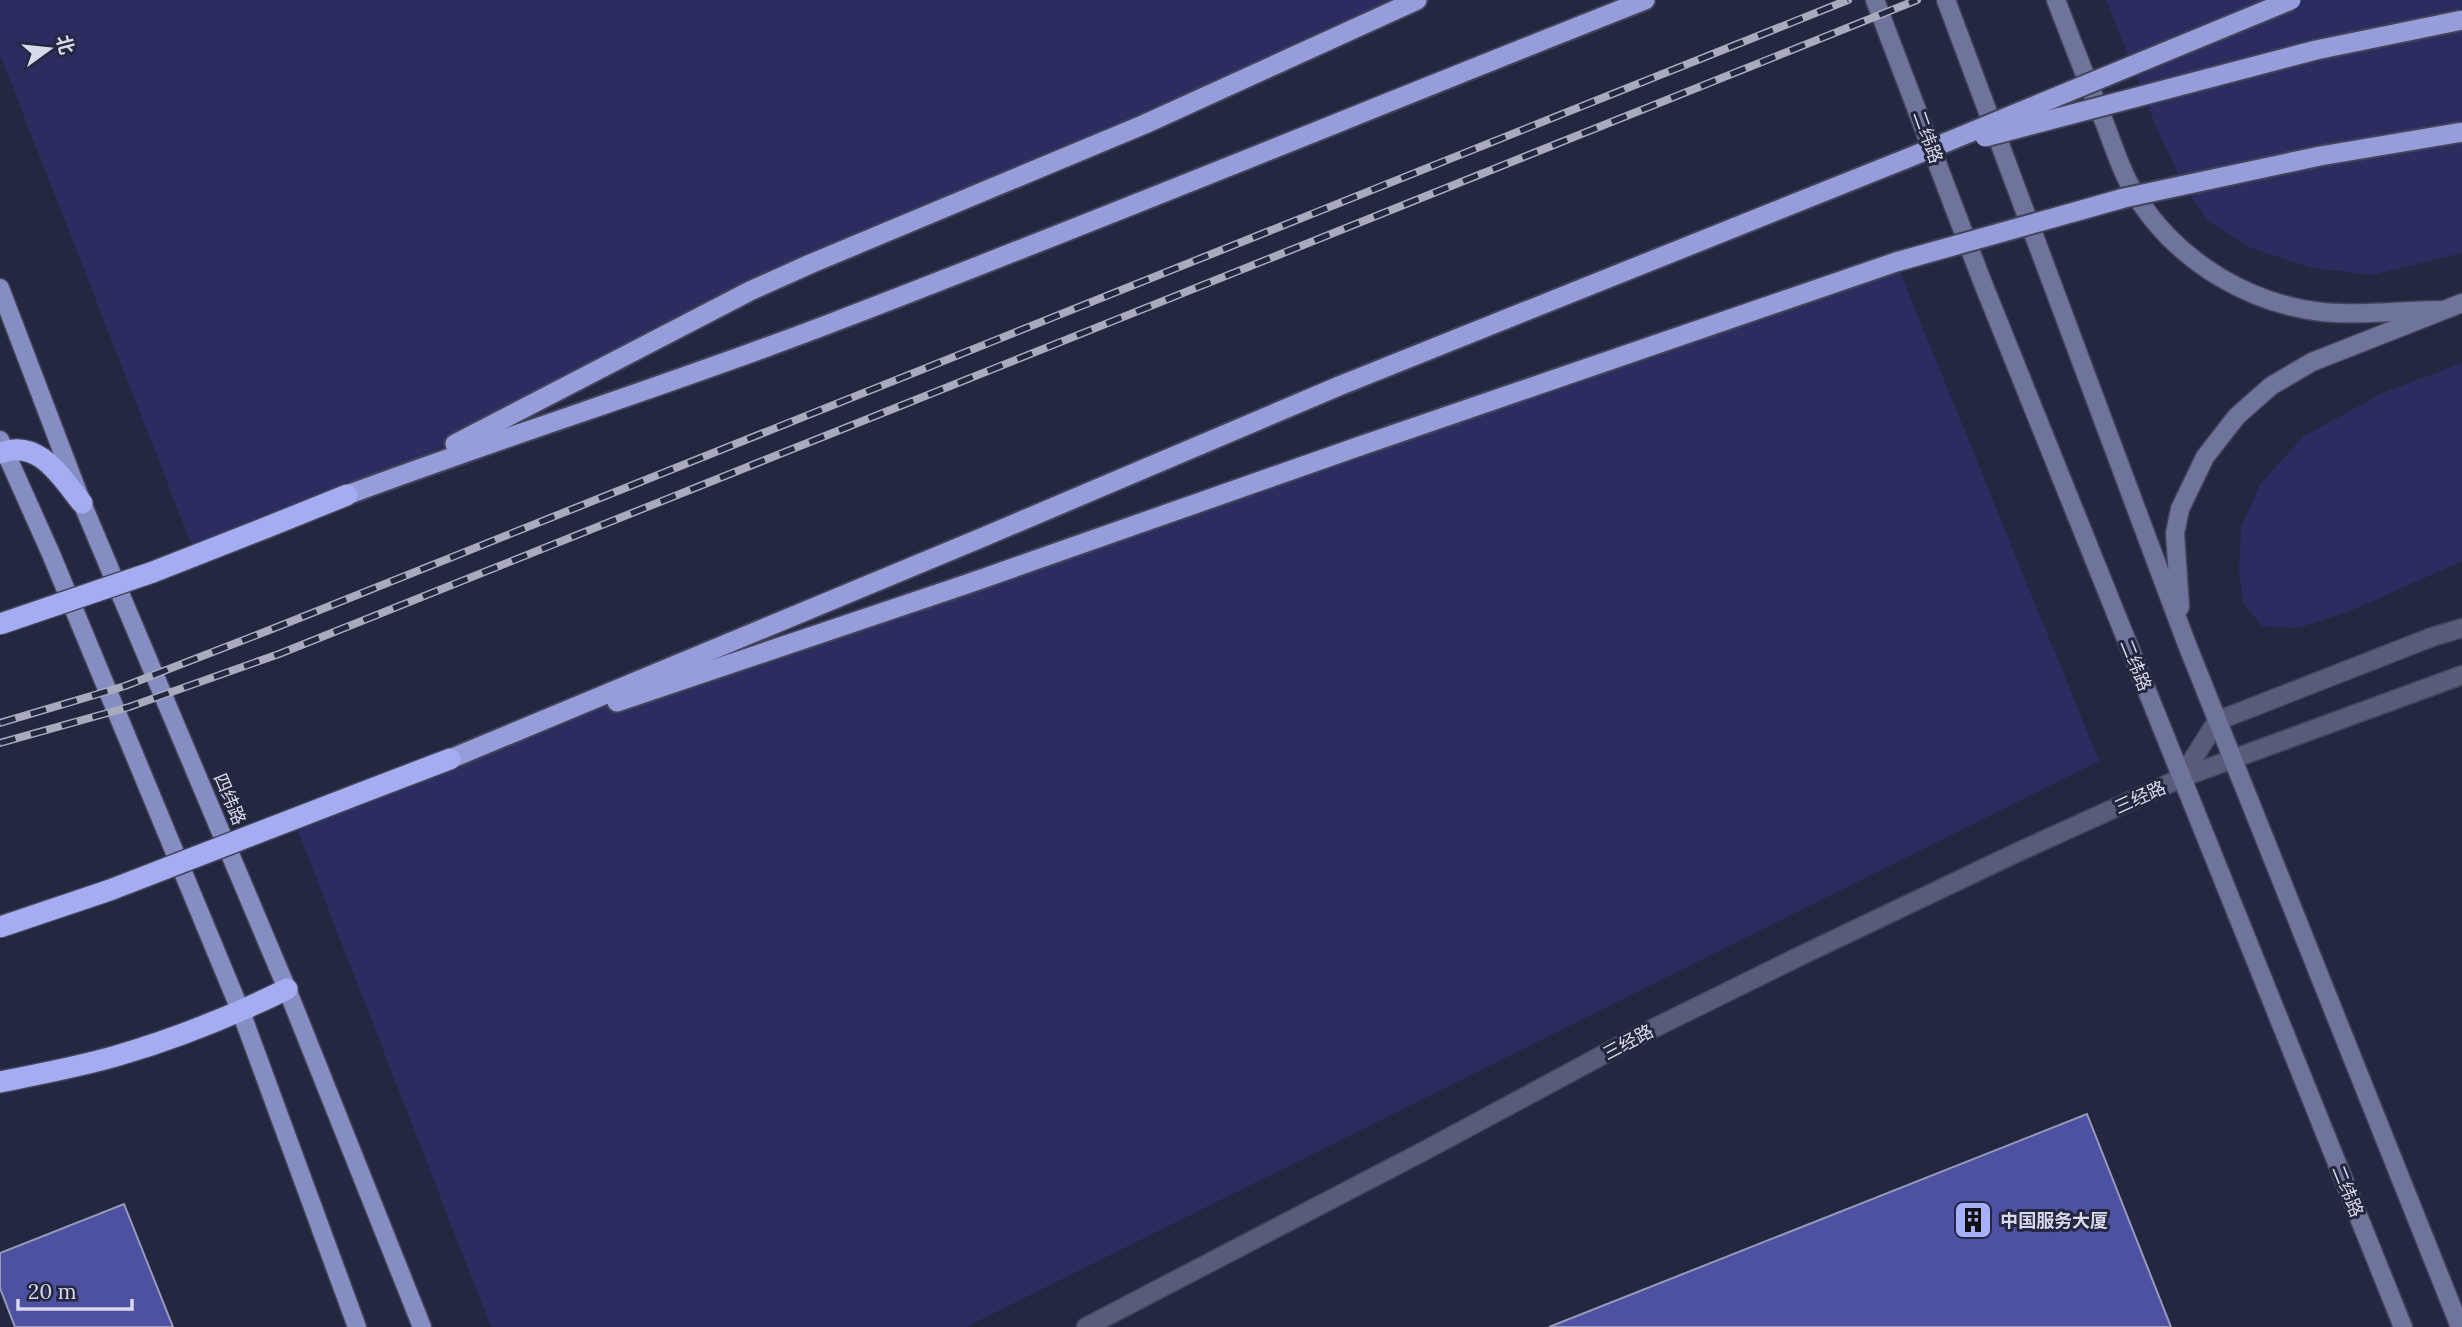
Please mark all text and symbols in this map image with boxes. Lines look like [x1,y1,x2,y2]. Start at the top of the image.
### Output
north arrow [14,14,84,84]
text: 北 [51,32,79,57]
street label: 二纬路 [1908,108,1948,166]
street label: 二纬路 [2115,636,2157,694]
street label: 四纬路 [209,770,251,828]
street label: 三经路 [2111,776,2169,818]
street label: 三经路 [1599,1019,1657,1065]
street label: 二纬路 [2327,1162,2369,1220]
building icon: 中国服务大厦 [1952,1199,1994,1241]
place label: 中国服务大厦 [2000,1209,2108,1232]
scale bar [18,1268,131,1312]
text: 20 m [28,1278,77,1305]

